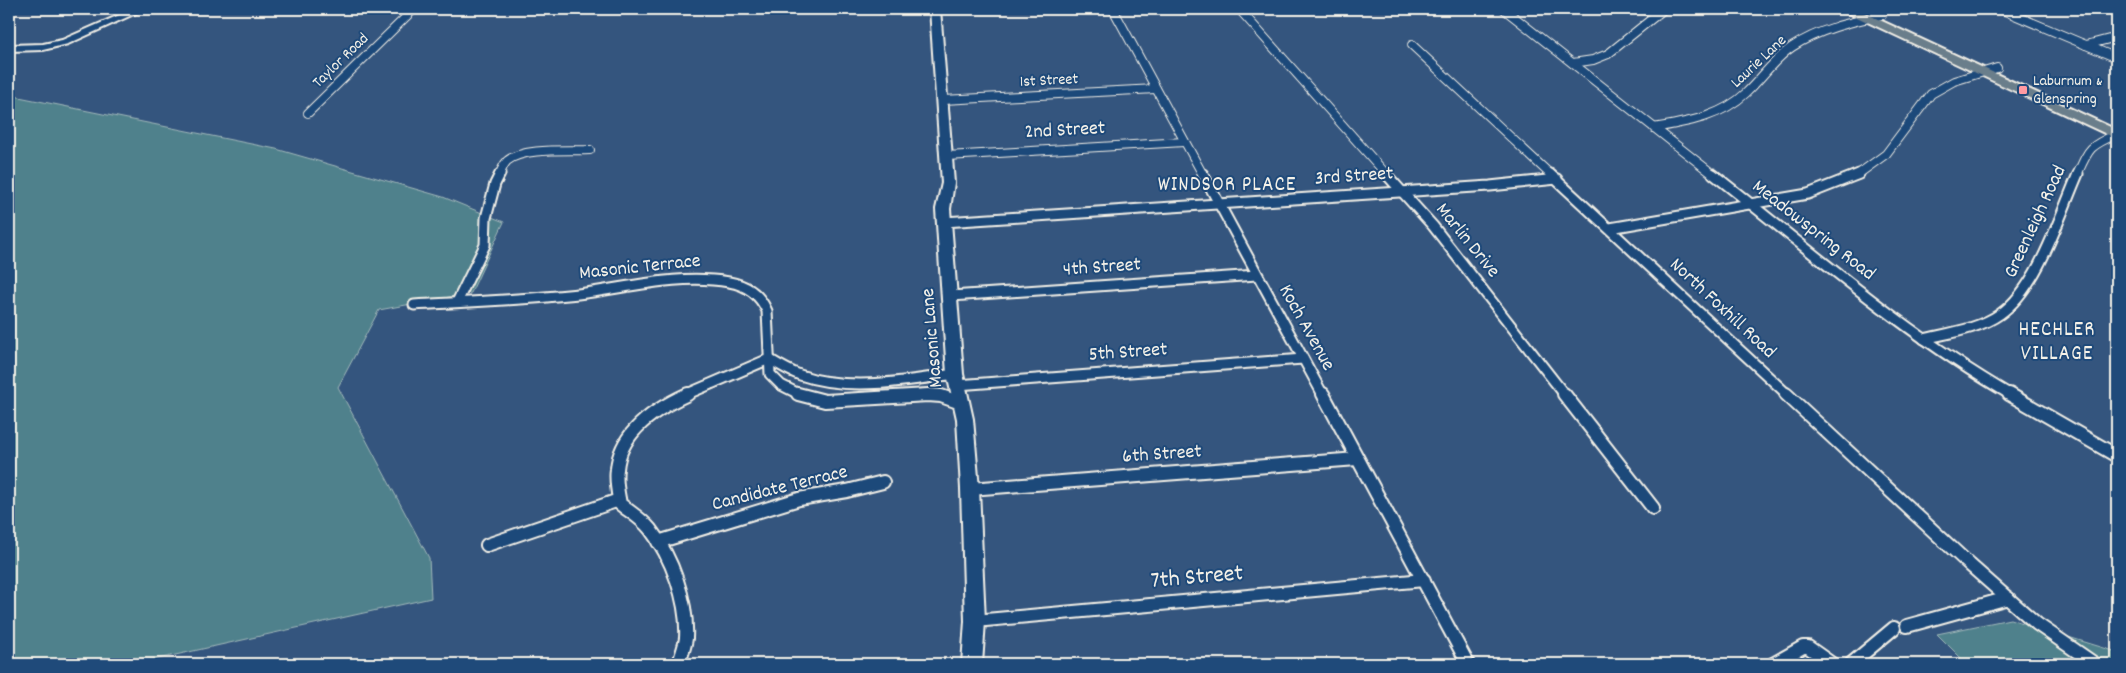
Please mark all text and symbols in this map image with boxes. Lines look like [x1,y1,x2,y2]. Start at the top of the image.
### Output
street label: Taylor Road [308,28,374,94]
street label: Laurie Lane [1726,30,1792,94]
street label: 1st Street [1019,68,1079,94]
place label: Laburnum & Glenspring [2033,70,2103,111]
marker: Laburnum & Glenspring [2017,84,2029,96]
street label: 2nd Street [1024,115,1106,147]
street label: 3rd Street [1314,160,1394,194]
street label: Greenleigh Road [1998,161,2074,283]
district label: WINDSOR PLACE [1158,171,1296,201]
street label: Meadowspring Road [1745,174,1881,288]
street label: Marlin Drive [1428,197,1506,285]
street label: Masonic Terrace [578,248,702,288]
street label: 4th Street [1062,251,1142,285]
street label: North Foxhill Road [1662,252,1782,366]
street label: Koch Avenue [1271,280,1341,376]
street label: Masonic Lane [915,287,951,389]
district label: HECHLER VILLAGE [2019,316,2095,370]
street label: 5th Street [1088,336,1168,370]
street label: 6th Street [1121,438,1203,472]
street label: Candidate Terrace [709,459,851,519]
street label: 7th Street [1149,557,1245,599]

